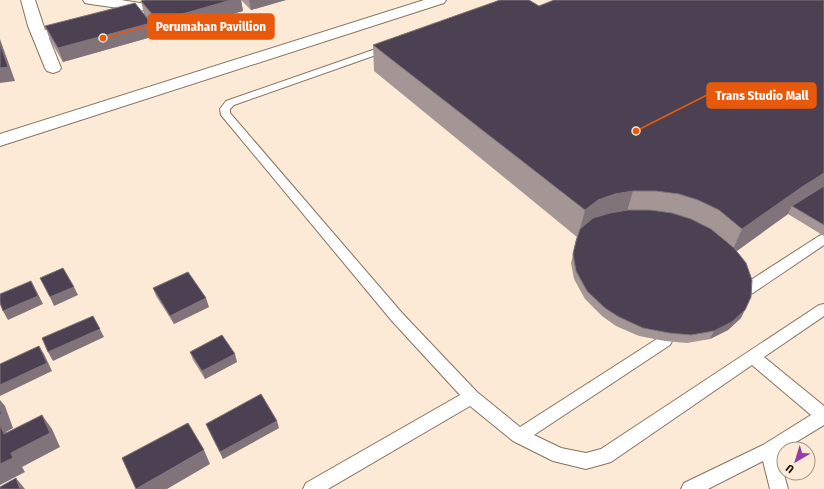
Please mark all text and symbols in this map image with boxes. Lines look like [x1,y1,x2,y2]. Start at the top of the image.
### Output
callout: Perumahan Pavillion [148,14,274,39]
text: Perumahan Pavillion [156,19,266,34]
callout: Trans Studio Mall [707,83,816,108]
text: Trans Studio Mall [716,88,809,103]
north arrow [776,441,816,481]
text: U [784,461,797,476]

